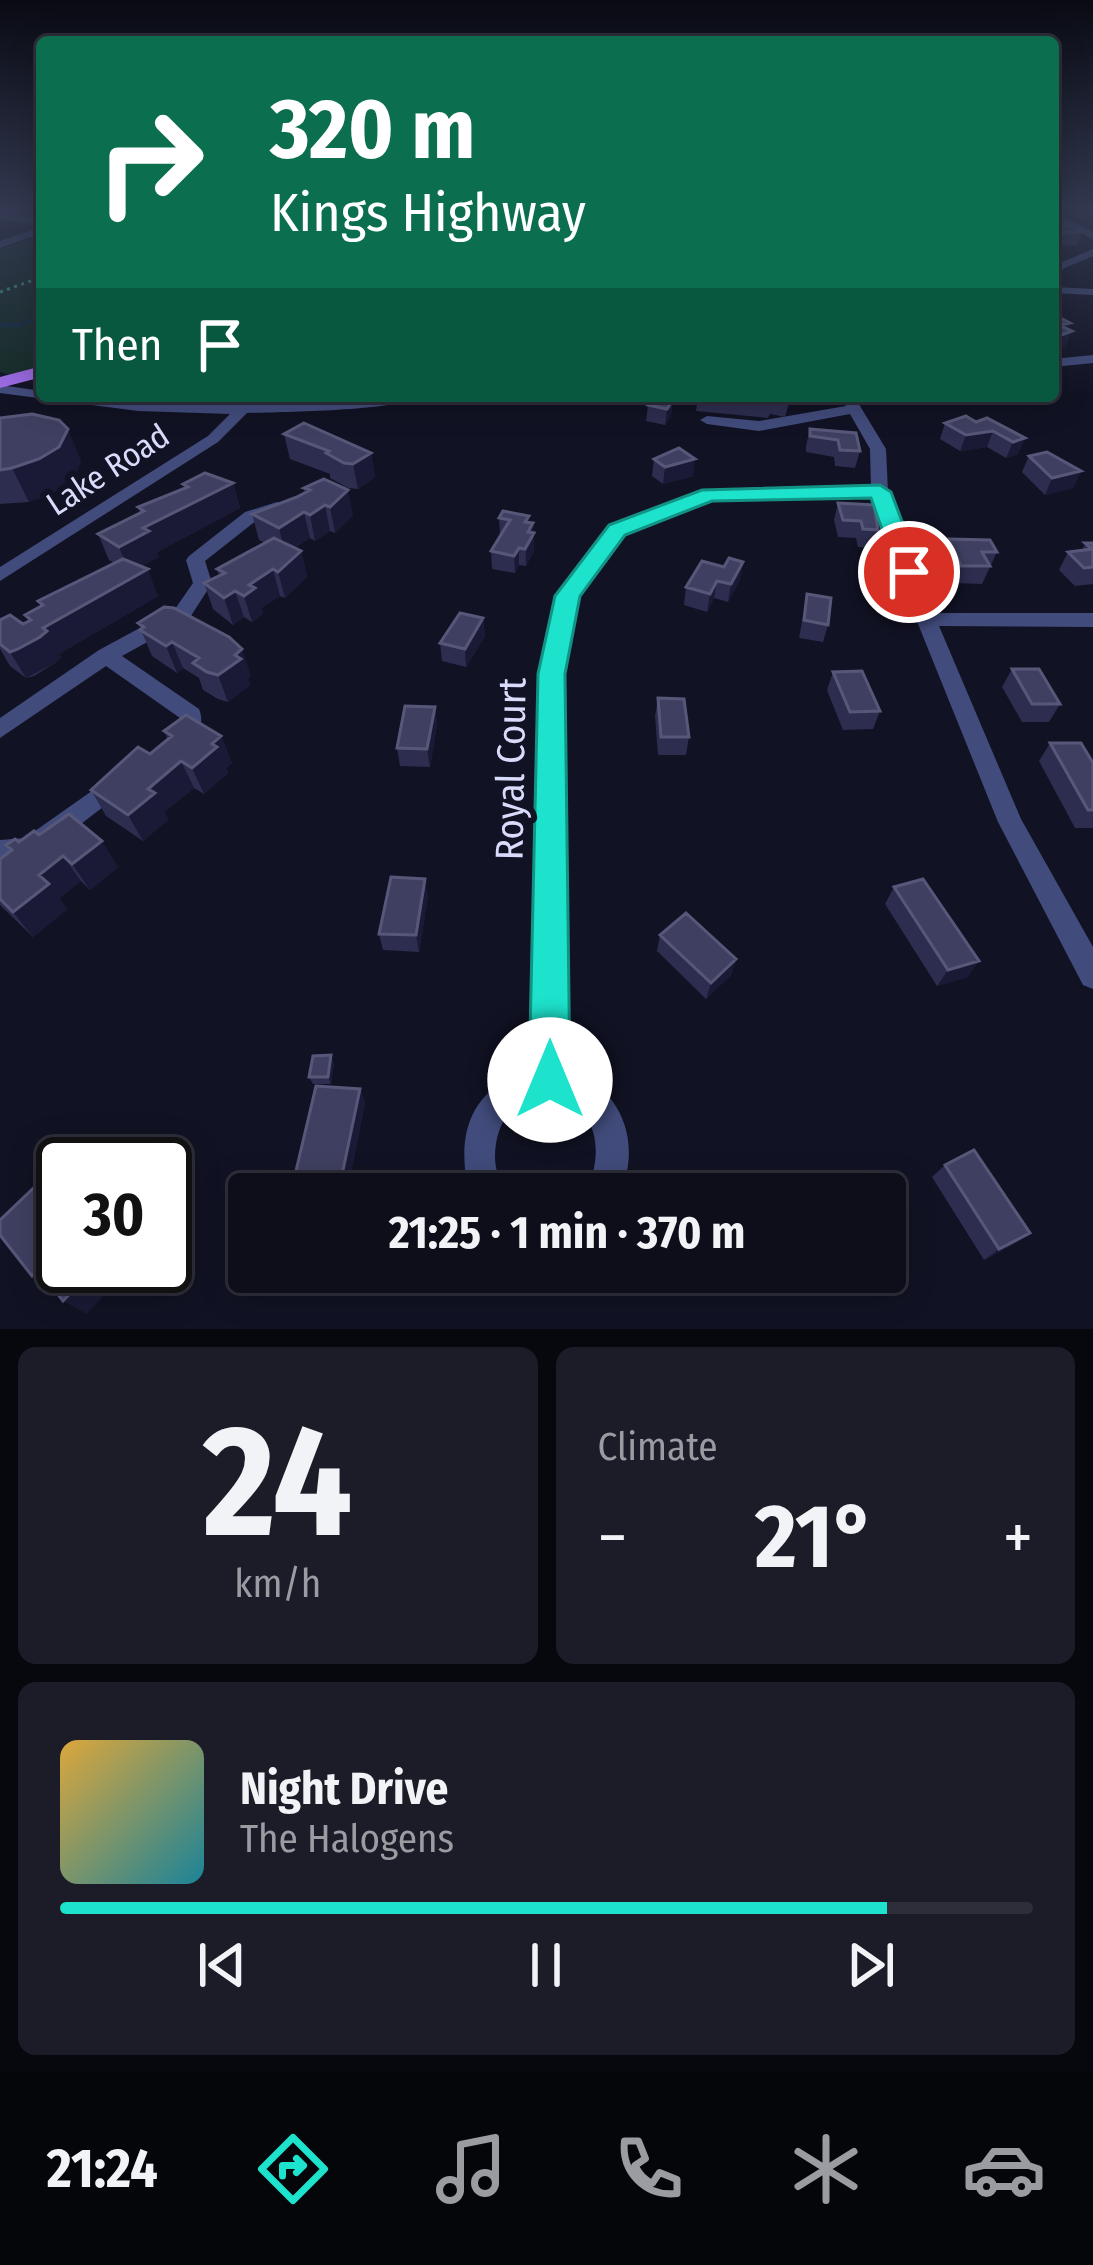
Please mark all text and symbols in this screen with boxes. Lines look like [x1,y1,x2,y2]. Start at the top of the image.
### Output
text: 320 m [270,79,475,180]
icon: right [72,84,228,240]
text: Kings Highway [270,181,586,245]
icon: arrive [187,312,253,378]
text: Then [72,318,163,372]
street label: Lake Road [39,416,177,524]
pin [858,521,960,623]
icon: arrive [876,539,942,605]
street label: Royal Court [486,677,536,861]
position arrow [487,1017,613,1143]
speed limit sign: 30 [36,1137,192,1293]
text: 21:25 · 1 min · 370 m [389,1206,745,1260]
text: 24 [203,1389,352,1576]
text: Climate [598,1424,718,1470]
text: 21° [755,1483,875,1591]
text: − [598,1498,627,1577]
text: + [1003,1498,1033,1577]
text: km/h [234,1561,321,1607]
text: Night Drive [240,1762,448,1816]
text: The Halogens [240,1816,454,1862]
icon: previous [189,1932,255,1998]
icon: pause [513,1932,579,1998]
icon: next [838,1932,904,1998]
icon: directions [251,2127,335,2211]
icon: music [429,2127,513,2211]
icon: phone [607,2127,691,2211]
icon: climate [784,2127,868,2211]
icon: car [962,2127,1046,2211]
text: 21:24 [47,2137,158,2201]

